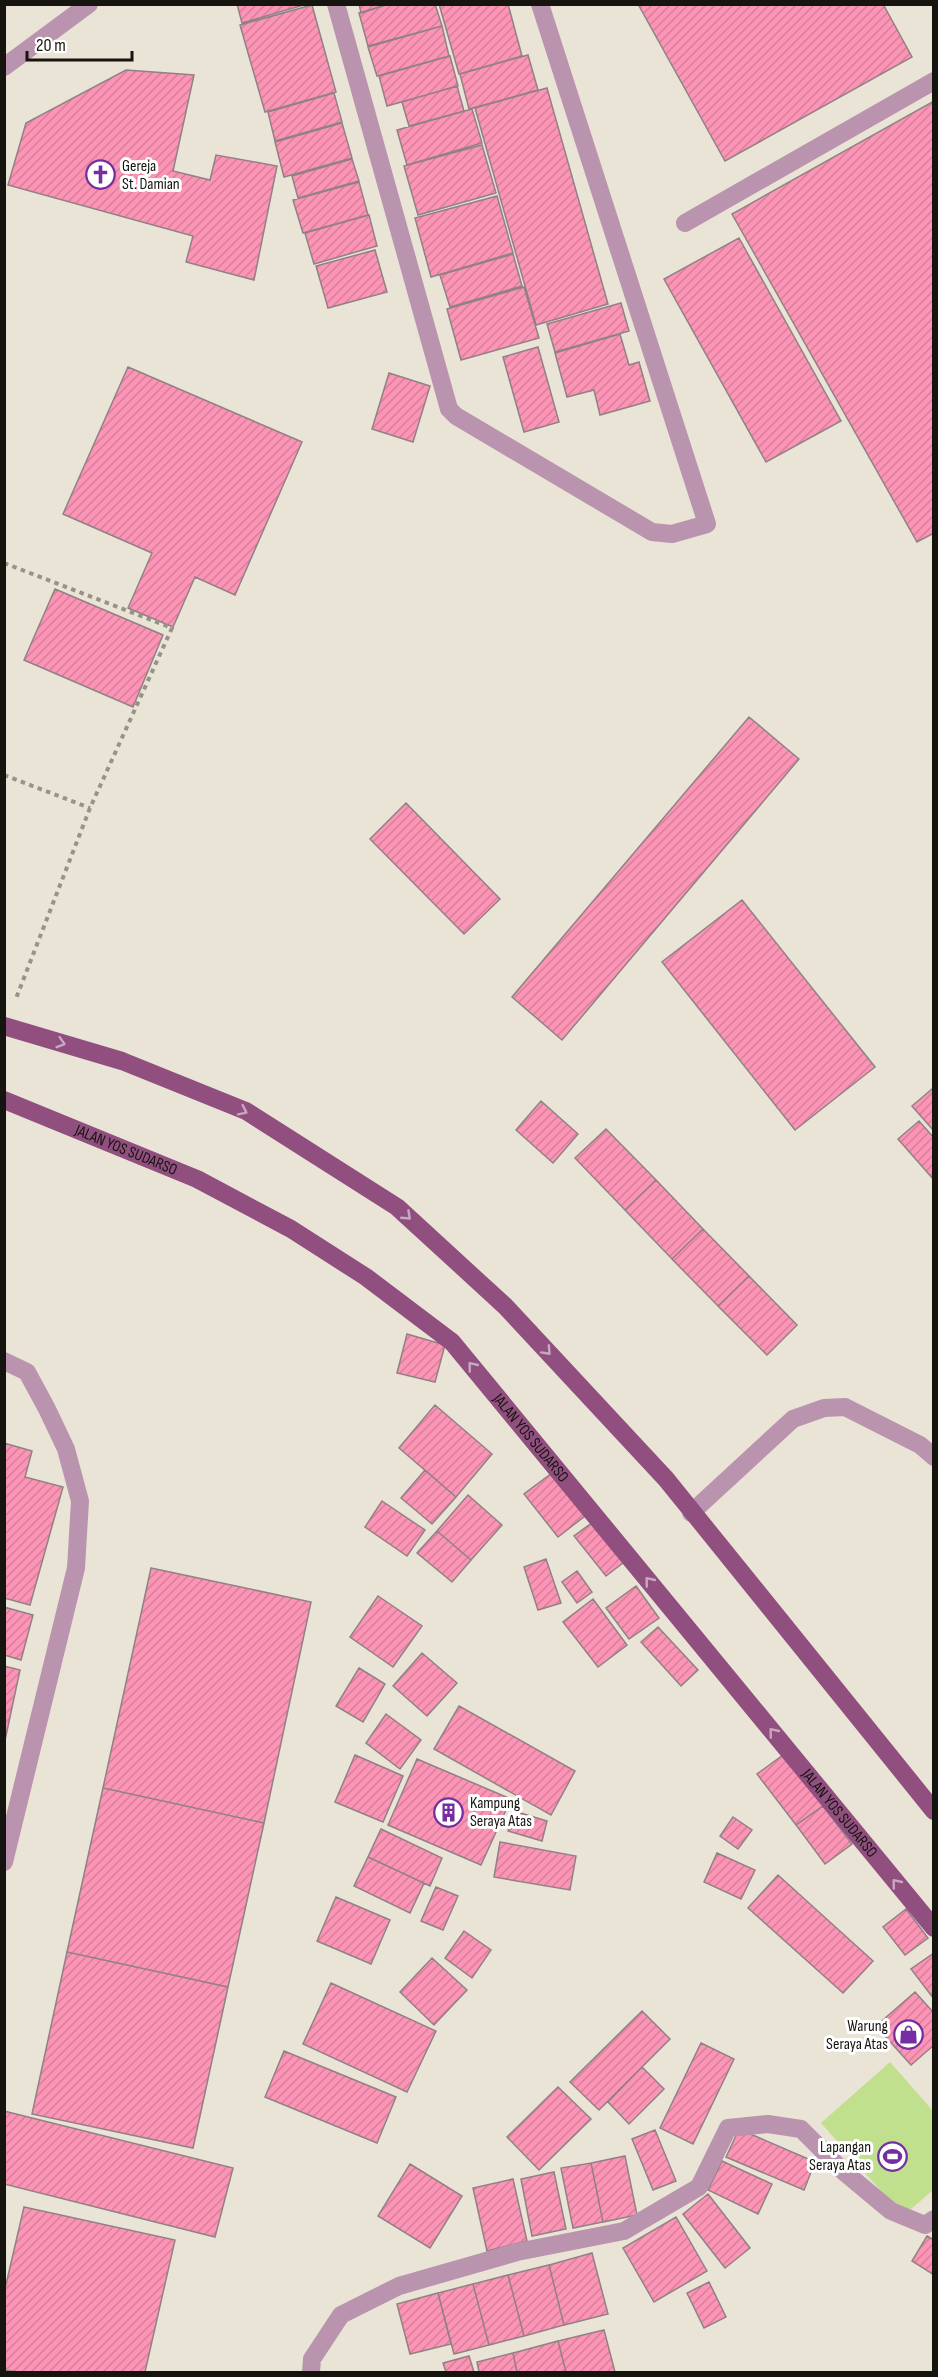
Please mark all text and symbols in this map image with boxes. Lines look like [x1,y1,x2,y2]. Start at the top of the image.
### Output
scale bar [27,24,132,62]
text: 20 m [36,35,66,56]
place label: Gereja St. Damian [122,157,180,194]
church icon: Gereja St. Damian [85,159,117,191]
one-way arrow [55,1036,65,1048]
one-way arrow [237,1103,248,1115]
street label: JALAN YOS SUDARSO [71,1120,180,1179]
one-way arrow [400,1209,411,1220]
one-way arrow [540,1345,551,1355]
one-way arrow [468,1362,479,1373]
street label: JALAN YOS SUDARSO [488,1389,573,1486]
one-way arrow [645,1577,656,1588]
one-way arrow [769,1728,780,1739]
street label: JALAN YOS SUDARSO [797,1764,882,1861]
place label: Kampung Seraya Atas [470,1794,532,1831]
building icon: Kampung Seraya Atas [433,1796,465,1828]
one-way arrow [893,1879,904,1890]
place label: Warung Seraya Atas [826,2017,888,2054]
shop icon: Warung Seraya Atas [893,2019,925,2051]
place label: Lapangan Seraya Atas [809,2138,871,2175]
sports icon: Lapangan Seraya Atas [876,2140,908,2172]

